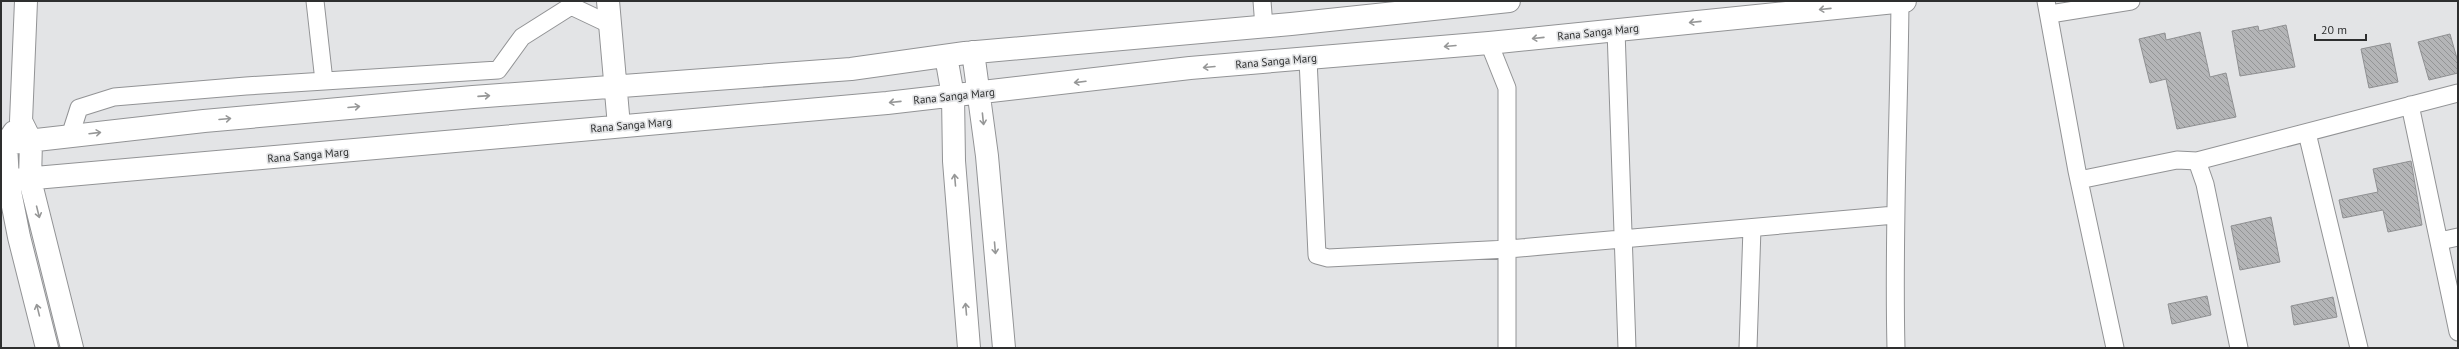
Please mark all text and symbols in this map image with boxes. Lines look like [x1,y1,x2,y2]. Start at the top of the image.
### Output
one-way arrow [1819,5,1832,13]
scale bar [2315,16,2366,42]
one-way arrow [1689,18,1702,26]
street label: Rana Sanga Marg [1557,21,1639,43]
text: 20 m [2321,22,2347,37]
one-way arrow [1532,34,1545,42]
one-way arrow [1444,43,1457,50]
street label: Rana Sanga Marg [1235,50,1317,72]
one-way arrow [1203,63,1216,70]
one-way arrow [1074,78,1087,86]
street label: Rana Sanga Marg [913,85,995,107]
one-way arrow [477,92,490,99]
one-way arrow [889,98,902,106]
one-way arrow [347,104,360,111]
one-way arrow [979,112,987,125]
street label: Rana Sanga Marg [590,114,672,136]
one-way arrow [218,115,231,122]
one-way arrow [88,130,101,137]
street label: Rana Sanga Marg [267,144,349,166]
one-way arrow [952,174,959,187]
one-way arrow [35,206,42,219]
one-way arrow [991,241,998,254]
one-way arrow [962,303,969,316]
one-way arrow [33,304,41,317]

